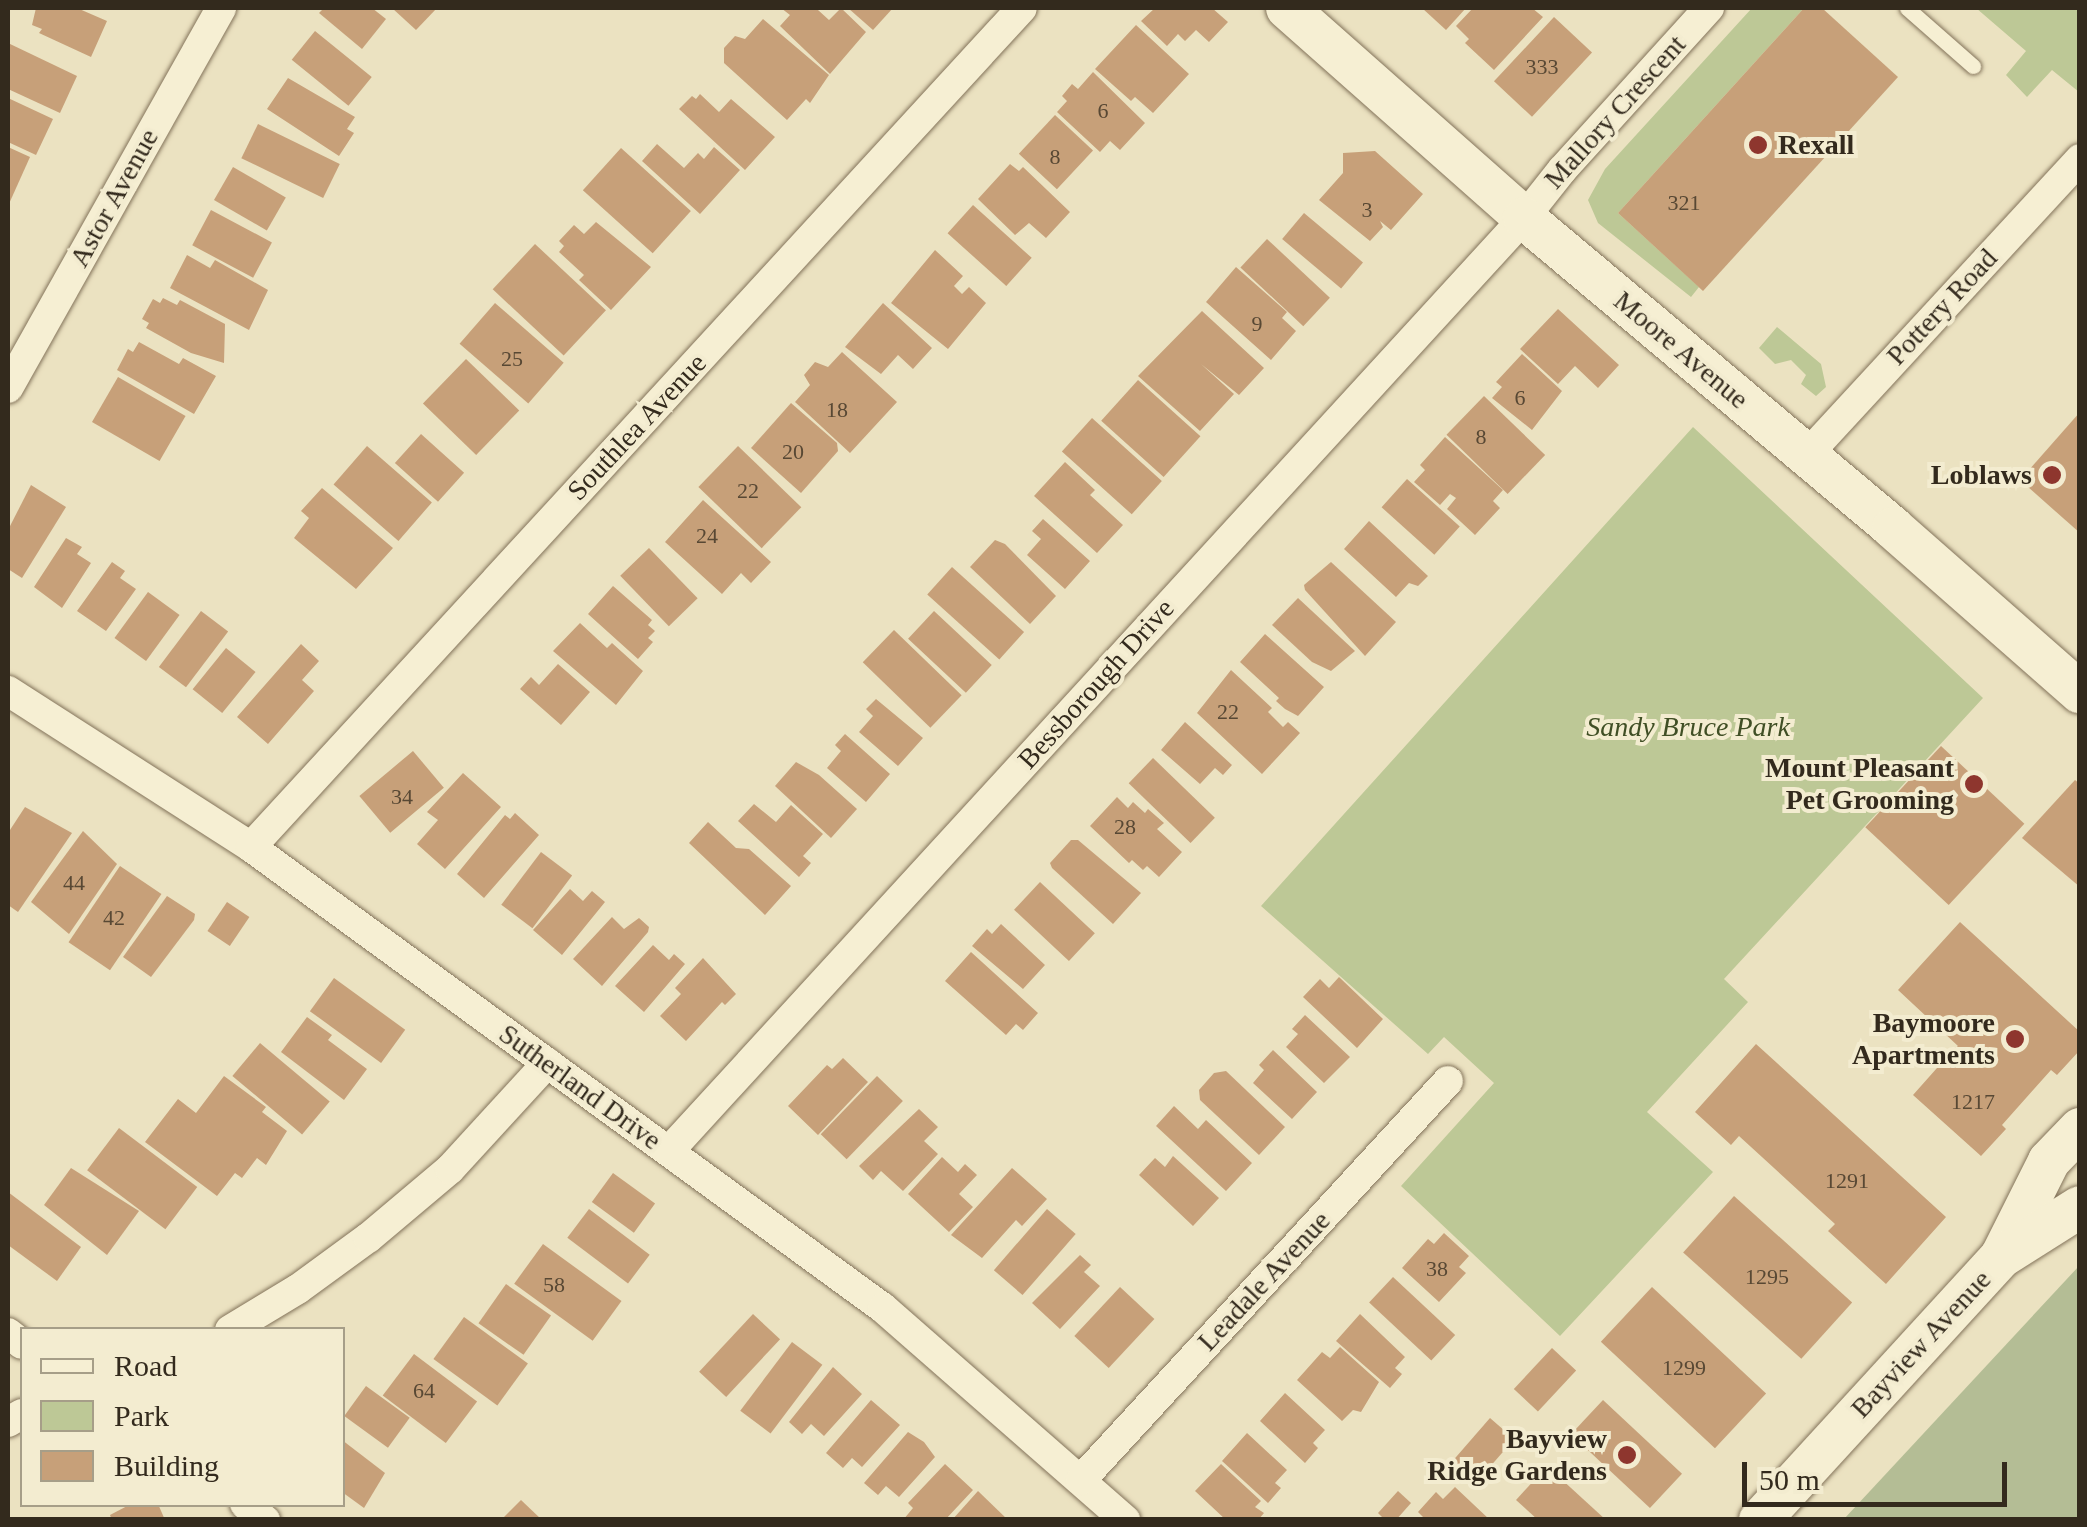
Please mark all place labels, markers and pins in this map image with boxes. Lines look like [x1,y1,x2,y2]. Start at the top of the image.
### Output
place label: Rexall [1778,128,1854,162]
marker: Rexall [1747,134,1769,156]
place label: Loblaws [1931,458,2032,492]
marker: Loblaws [2041,464,2063,486]
place label: Mount Pleasant Pet Grooming [1765,751,1954,817]
marker: Mount Pleasant Pet Grooming [1963,773,1985,795]
place label: Baymoore Apartments [1852,1006,1995,1072]
marker: Baymoore Apartments [2004,1028,2026,1050]
place label: Bayview Ridge Gardens [1427,1422,1607,1488]
marker: Bayview Ridge Gardens [1616,1444,1638,1466]

